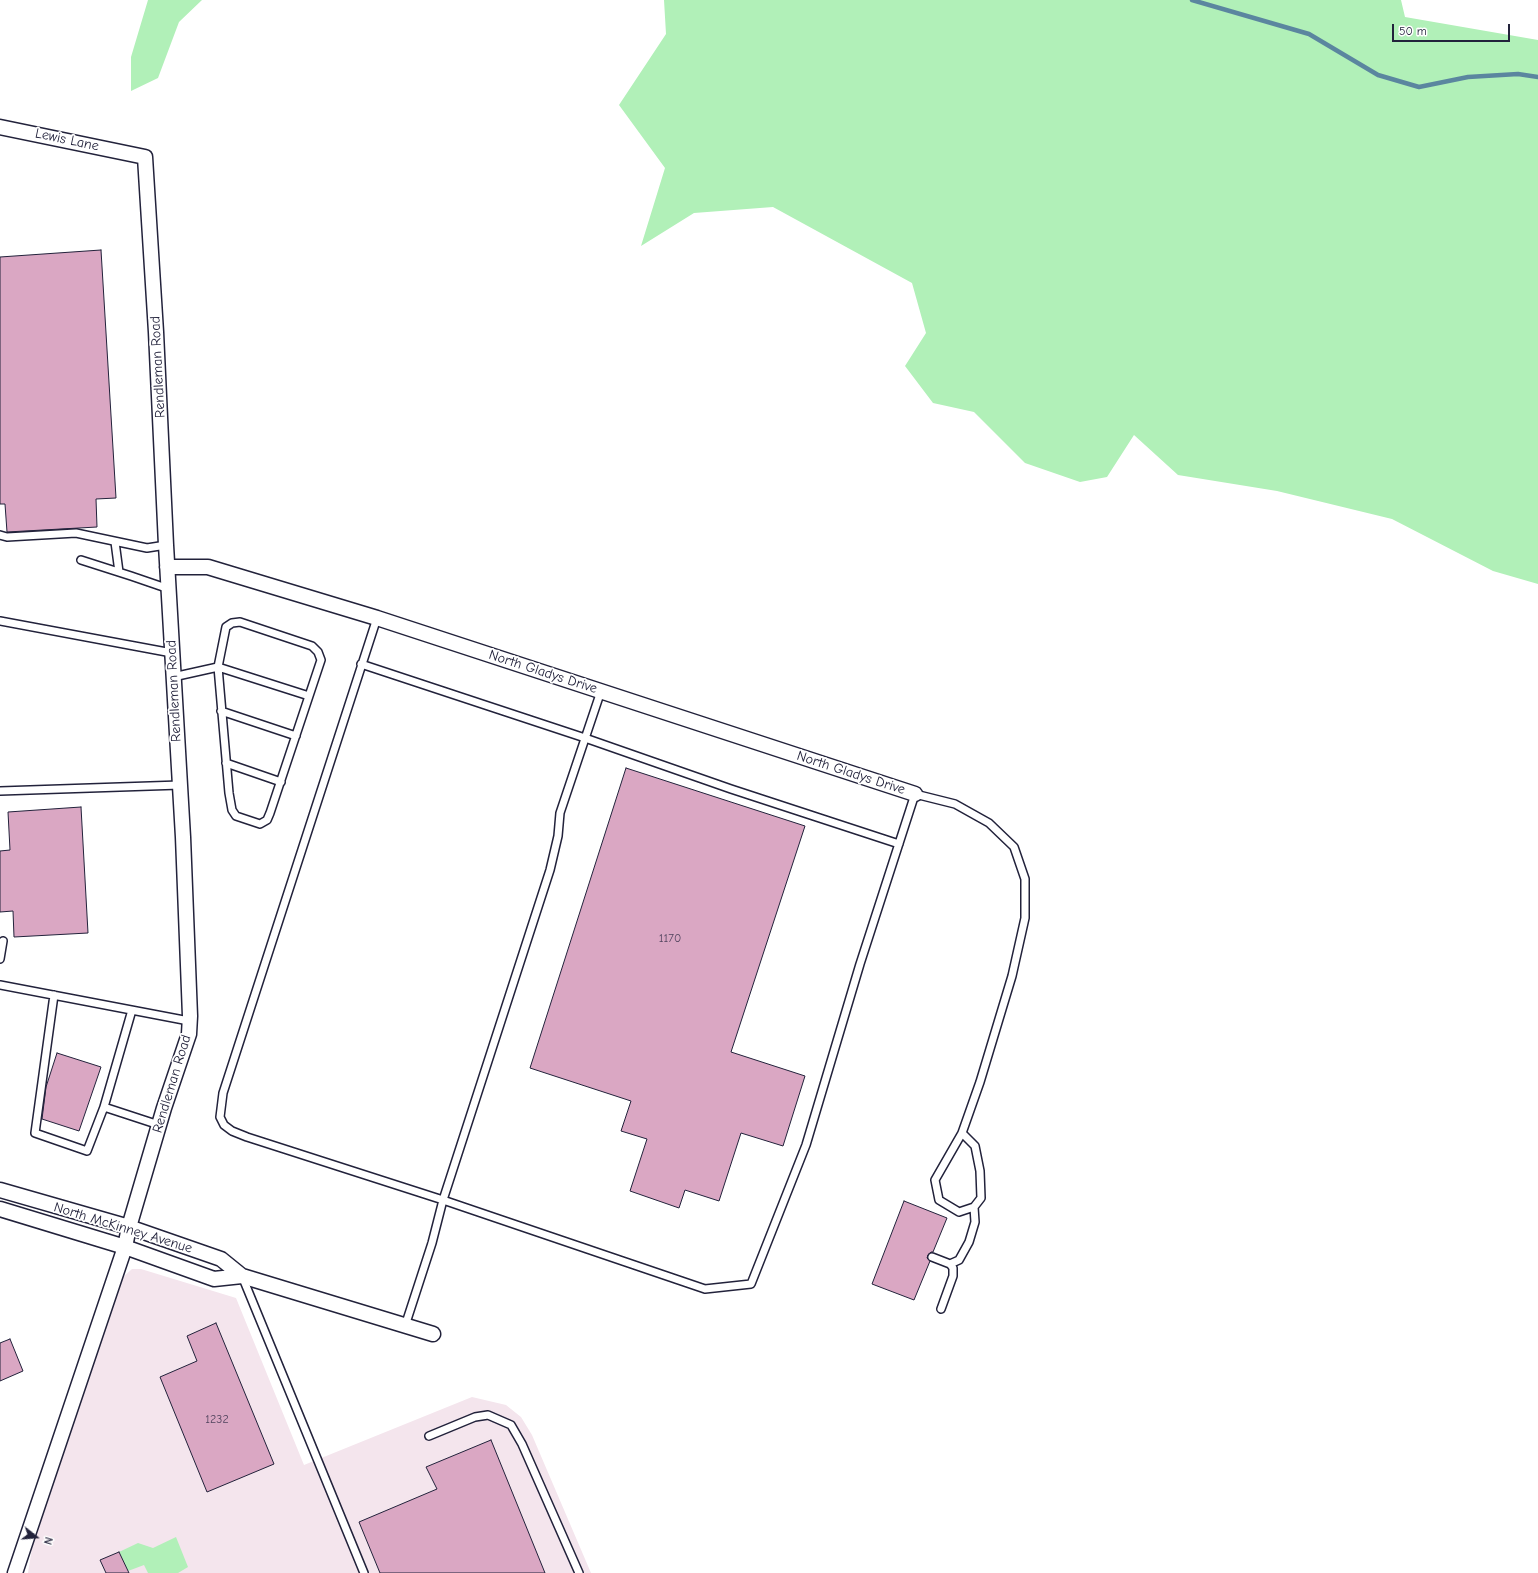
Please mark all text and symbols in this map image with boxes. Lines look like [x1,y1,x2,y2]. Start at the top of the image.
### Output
scale bar [1394,16,1512,42]
text: 50 m [1399,24,1427,38]
street label: Lewis Lane [34,125,100,155]
street label: Rendleman Road [147,316,169,418]
street label: Rendleman Road [163,640,185,742]
street label: North Gladys Drive [487,647,599,697]
street label: North Gladys Drive [795,748,907,798]
house number: 1170 [659,932,681,946]
street label: Rendleman Road [149,1033,195,1135]
street label: North McKinney Avenue [52,1199,194,1257]
house number: 1232 [205,1413,229,1427]
north arrow [16,1517,56,1557]
text: N [41,1535,55,1546]

